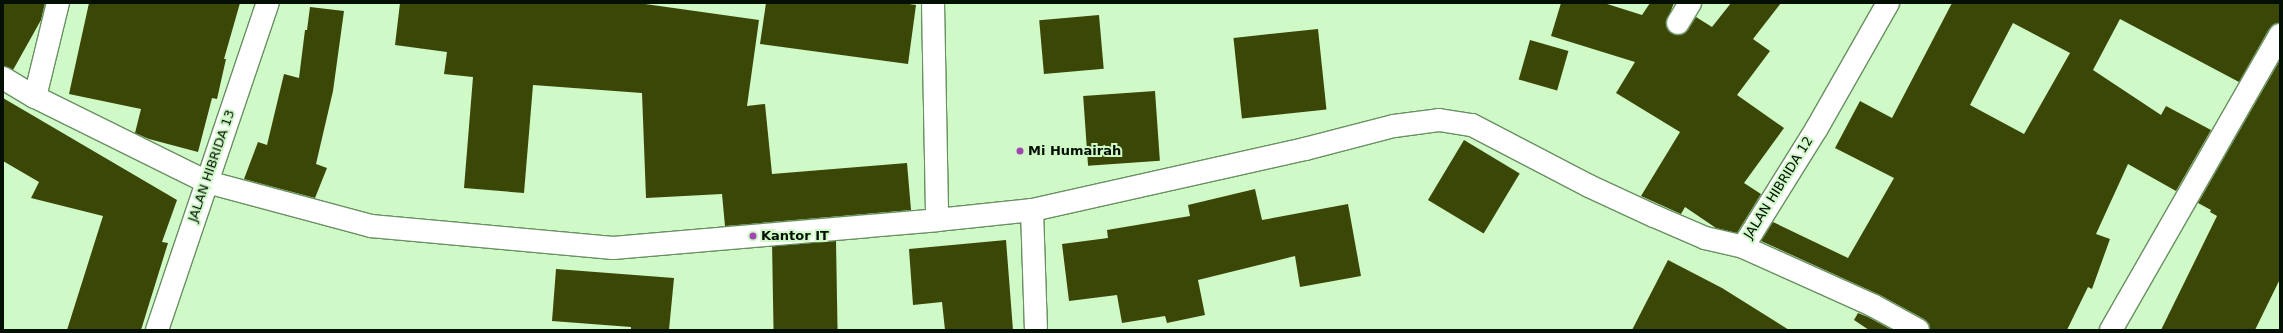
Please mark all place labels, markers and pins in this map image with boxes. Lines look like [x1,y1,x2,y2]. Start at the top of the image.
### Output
place label: Mi Humairah [1028,143,1121,159]
marker: Mi Humairah [1015,146,1025,156]
place label: Kantor IT [761,228,829,244]
marker: Kantor IT [748,231,758,241]

